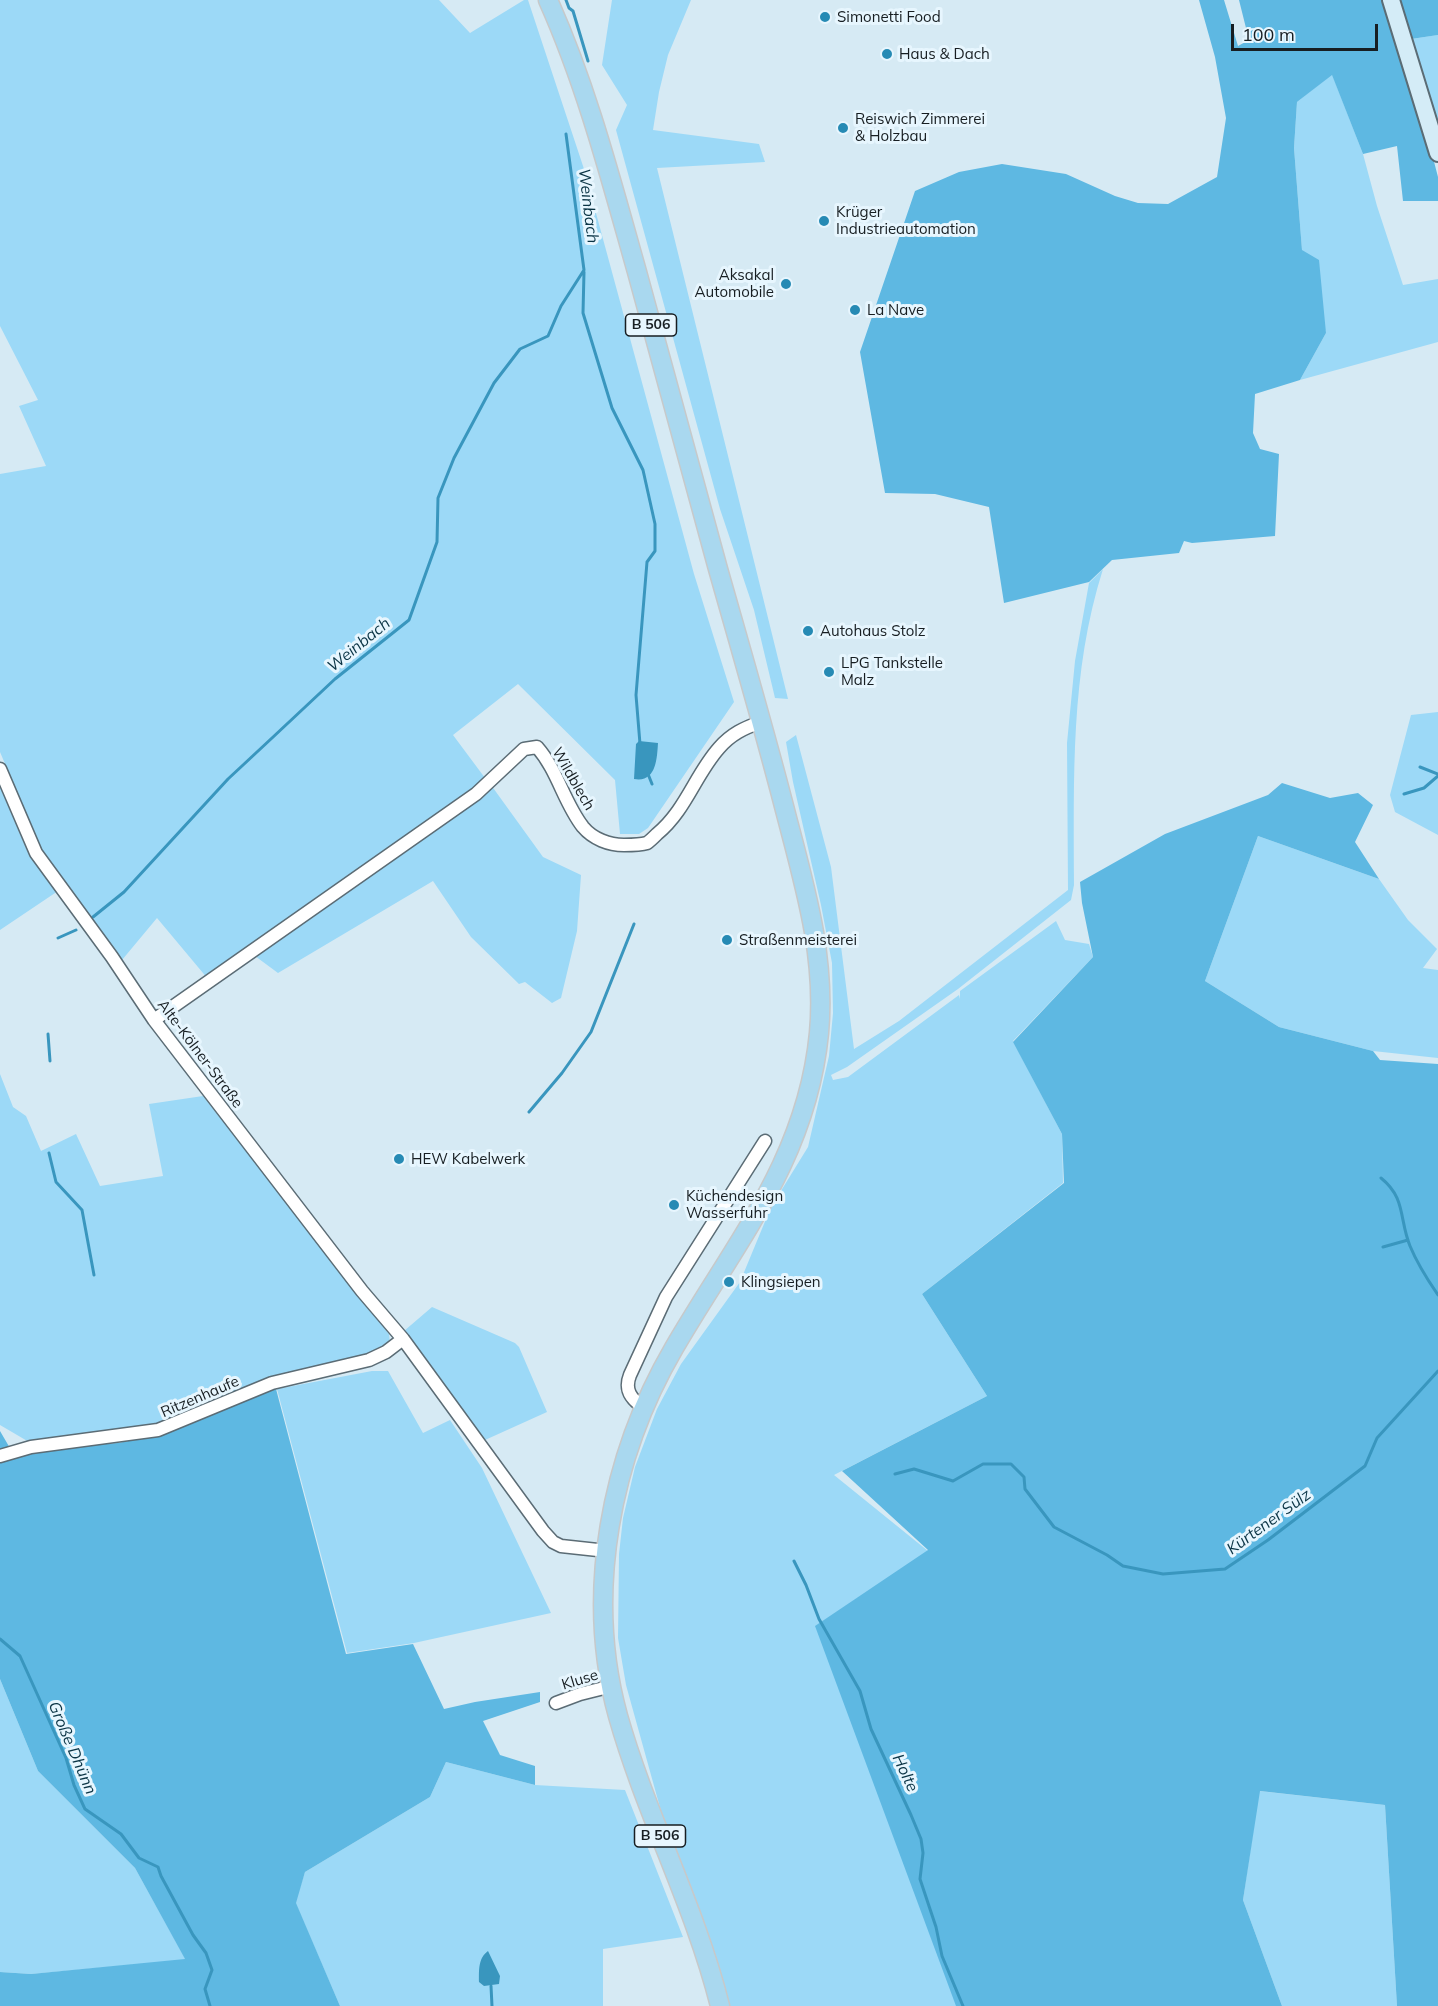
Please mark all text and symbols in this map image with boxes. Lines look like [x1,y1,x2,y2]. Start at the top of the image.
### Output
place label: Simonetti Food [837,8,941,26]
marker: Simonetti Food [818,10,832,24]
scale bar [1234,12,1381,50]
text: 100 m [1242,23,1295,46]
place label: Haus & Dach [899,45,990,63]
marker: Haus & Dach [880,47,894,61]
place label: Reiswich Zimmerei & Holzbau [855,110,985,145]
marker: Reiswich Zimmerei & Holzbau [836,121,850,135]
water label: Weinbach [574,167,602,245]
place label: Krüger Industrieautomation [836,203,976,238]
marker: Krüger Industrieautomation [817,214,831,228]
place label: Aksakal Automobile [695,266,774,301]
marker: Aksakal Automobile [779,277,793,291]
place label: La Nave [867,301,924,319]
marker: La Nave [848,303,862,317]
road number: B 506 [626,314,676,336]
water label: Weinbach [324,614,394,676]
place label: Autohaus Stolz [820,622,926,640]
marker: Autohaus Stolz [801,624,815,638]
place label: LPG Tankstelle Malz [841,654,943,689]
marker: LPG Tankstelle Malz [822,665,836,679]
street label: Wildblech [548,744,598,814]
place label: Straßenmeisterei [739,931,857,949]
marker: Straßenmeisterei [720,933,734,947]
street label: Alte-Kölner-Straße [153,996,247,1112]
place label: HEW Kabelwerk [411,1150,525,1168]
marker: HEW Kabelwerk [392,1152,406,1166]
place label: Küchendesign Wasserfuhr [686,1187,783,1222]
marker: Küchendesign Wasserfuhr [667,1198,681,1212]
place label: Klingsiepen [741,1273,821,1291]
marker: Klingsiepen [722,1275,736,1289]
street label: Ritzenhaufe [158,1372,242,1422]
water label: Kürtener Sülz [1223,1485,1315,1559]
street label: Kluse [560,1666,600,1694]
water label: Große Dhünn [44,1699,100,1797]
water label: Holte [888,1751,922,1795]
road number: B 506 [634,1825,686,1847]

